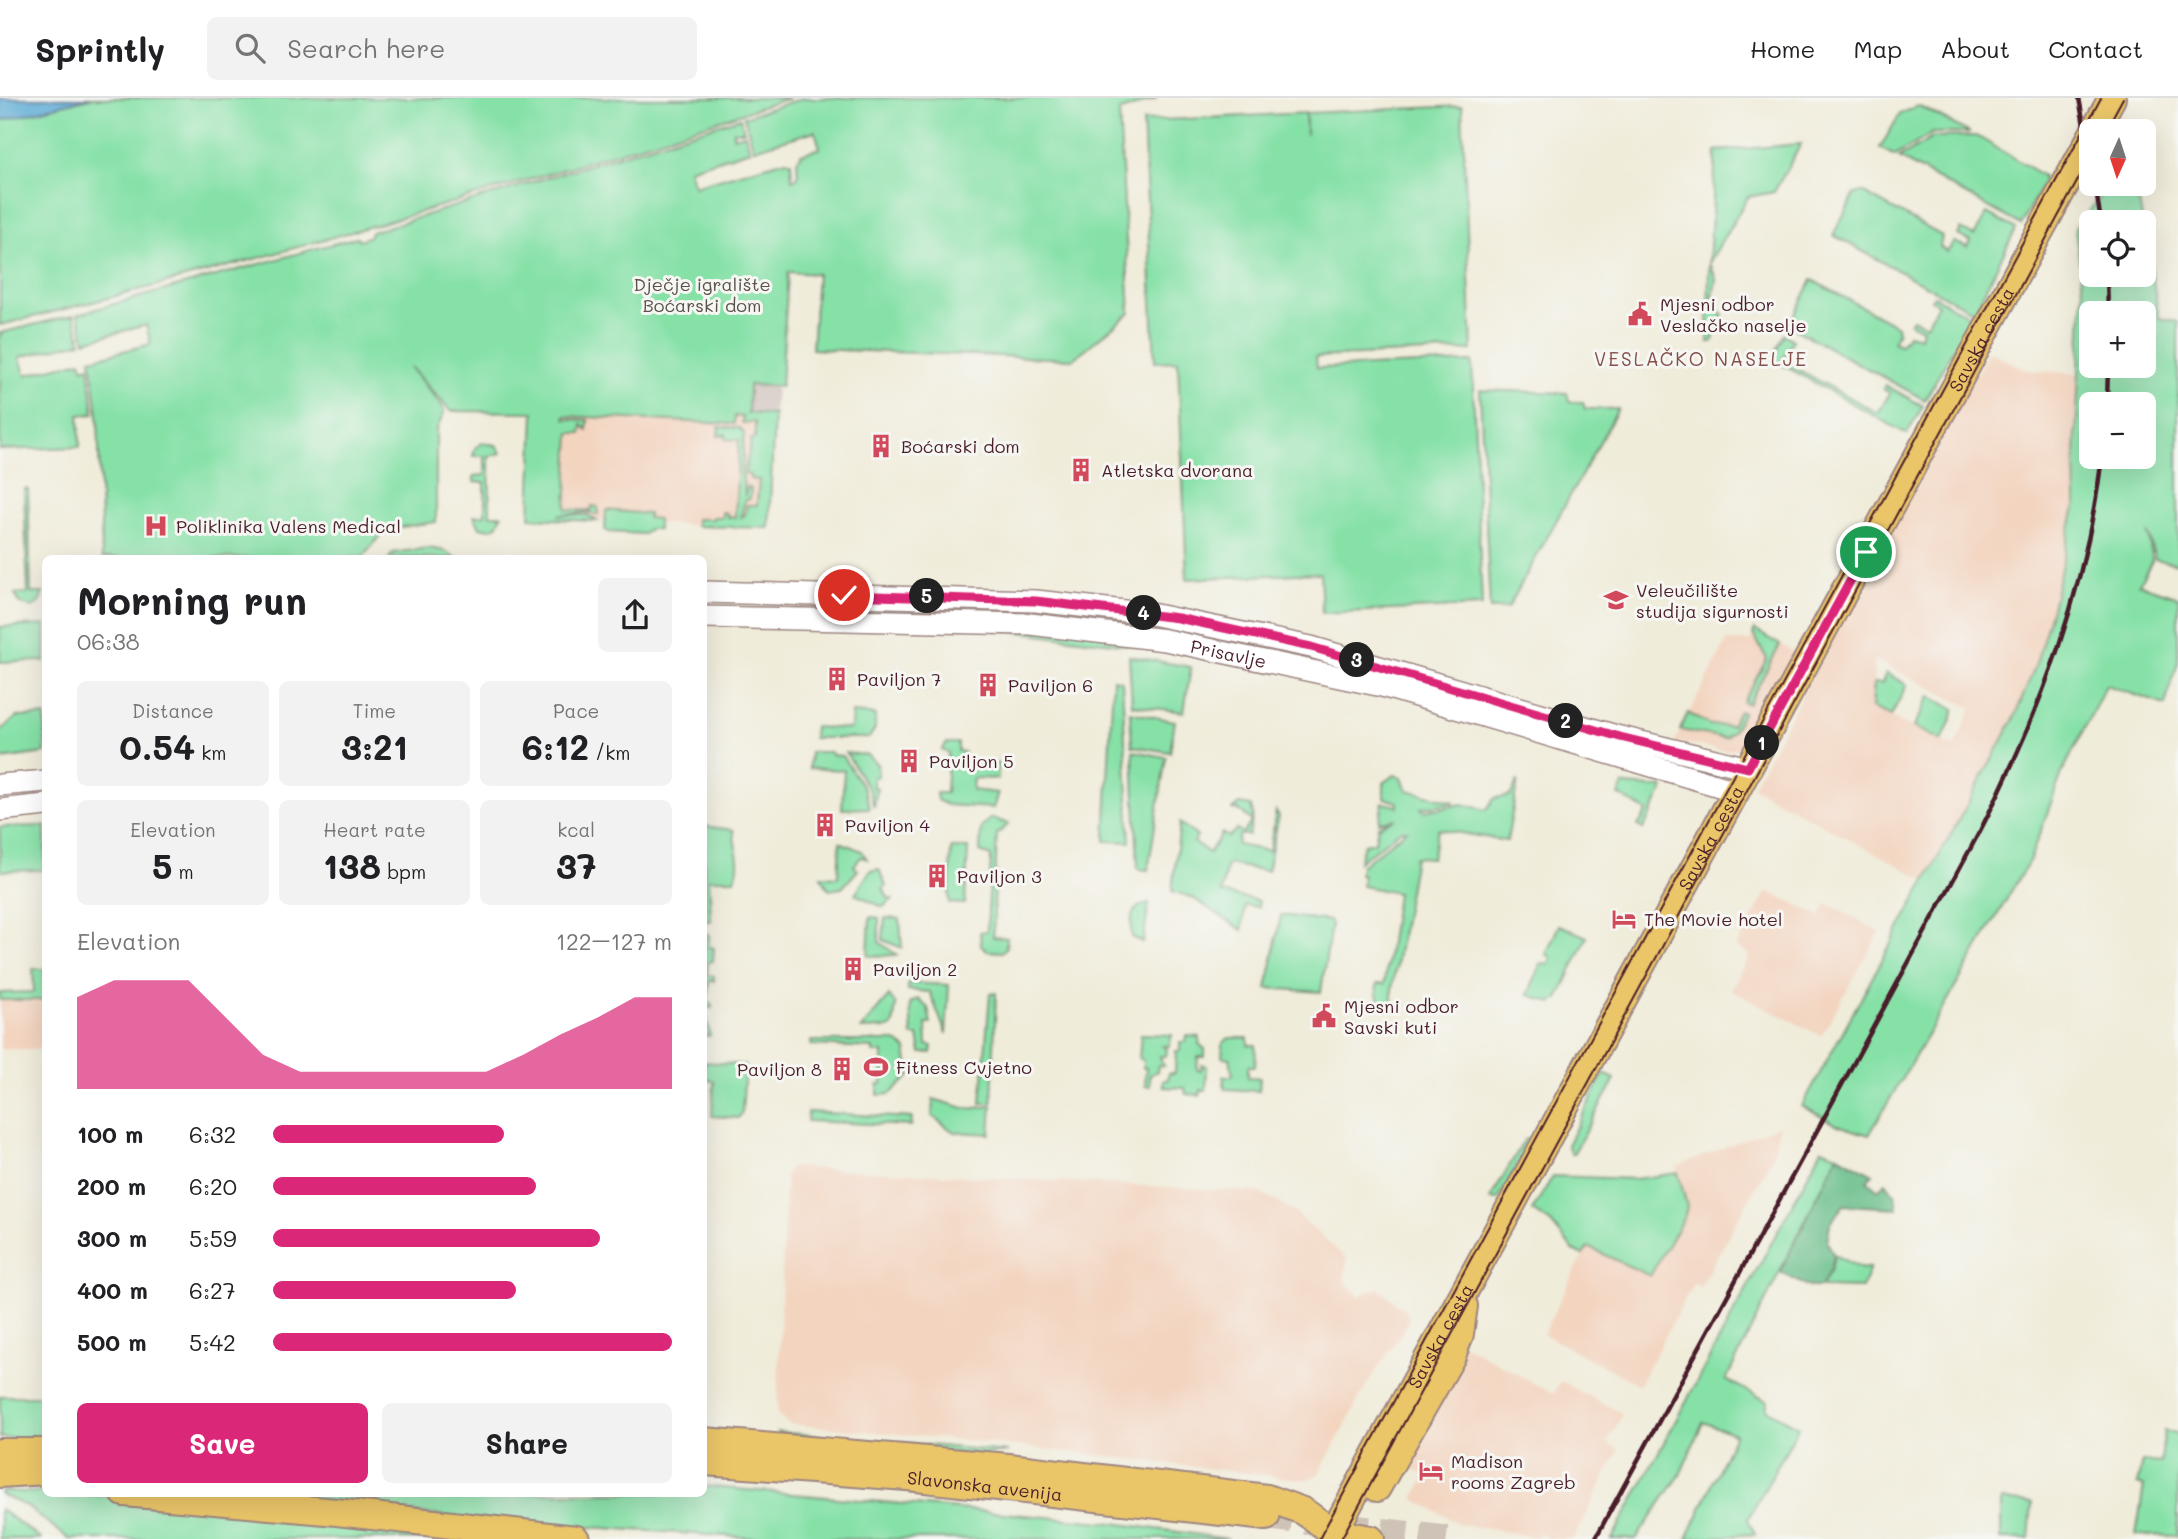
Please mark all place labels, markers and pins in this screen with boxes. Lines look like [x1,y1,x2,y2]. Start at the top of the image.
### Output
place label: Mjesni odbor Veslačko naselje [1660,292,1807,337]
public building icon: Mjesni odbor Veslačko naselje [1626,300,1654,328]
building icon: Boćarski dom [867,432,895,460]
place label: Boćarski dom [901,434,1020,458]
building icon: Atletska dvorana [1067,456,1095,484]
place label: Atletska dvorana [1101,458,1253,482]
hospital icon: Poliklinika Valens Medical [142,512,170,540]
place label: Poliklinika Valens Medical [176,514,401,538]
pin [1836,522,1896,582]
pin [814,565,874,625]
pin: 5 [909,578,944,614]
place label: Veleučilište studija sigurnosti [1636,578,1789,623]
school or university icon: Veleučilište studija sigurnosti [1602,586,1630,614]
pin: 4 [1126,596,1162,630]
pin: 3 [1340,642,1374,678]
building icon: Paviljon 7 [823,665,851,693]
place label: Paviljon 7 [857,667,941,691]
building icon: Paviljon 6 [974,671,1002,699]
place label: Paviljon 6 [1008,673,1093,697]
pin: 2 [1548,704,1584,738]
pin: 1 [1744,726,1780,760]
building icon: Paviljon 5 [895,747,923,775]
place label: Paviljon 5 [929,749,1014,773]
building icon: Paviljon 4 [811,811,839,839]
place label: Paviljon 4 [845,813,930,837]
building icon: Paviljon 3 [923,862,951,890]
place label: Paviljon 3 [957,864,1042,888]
hotel icon: The Movie hotel [1610,905,1638,933]
place label: The Movie hotel [1644,907,1782,931]
building icon: Paviljon 2 [839,955,867,983]
place label: Paviljon 2 [873,957,957,981]
place label: Mjesni odbor Savski kuti [1344,994,1459,1039]
public building icon: Mjesni odbor Savski kuti [1310,1002,1338,1030]
sports icon: Fitness Cvjetno [862,1053,890,1081]
building icon: Paviljon 8 [828,1055,856,1083]
place label: Fitness Cvjetno [896,1055,1032,1079]
place label: Paviljon 8 [737,1057,822,1081]
place label: Madison rooms Zagreb [1451,1449,1576,1494]
hotel icon: Madison rooms Zagreb [1417,1457,1445,1485]

